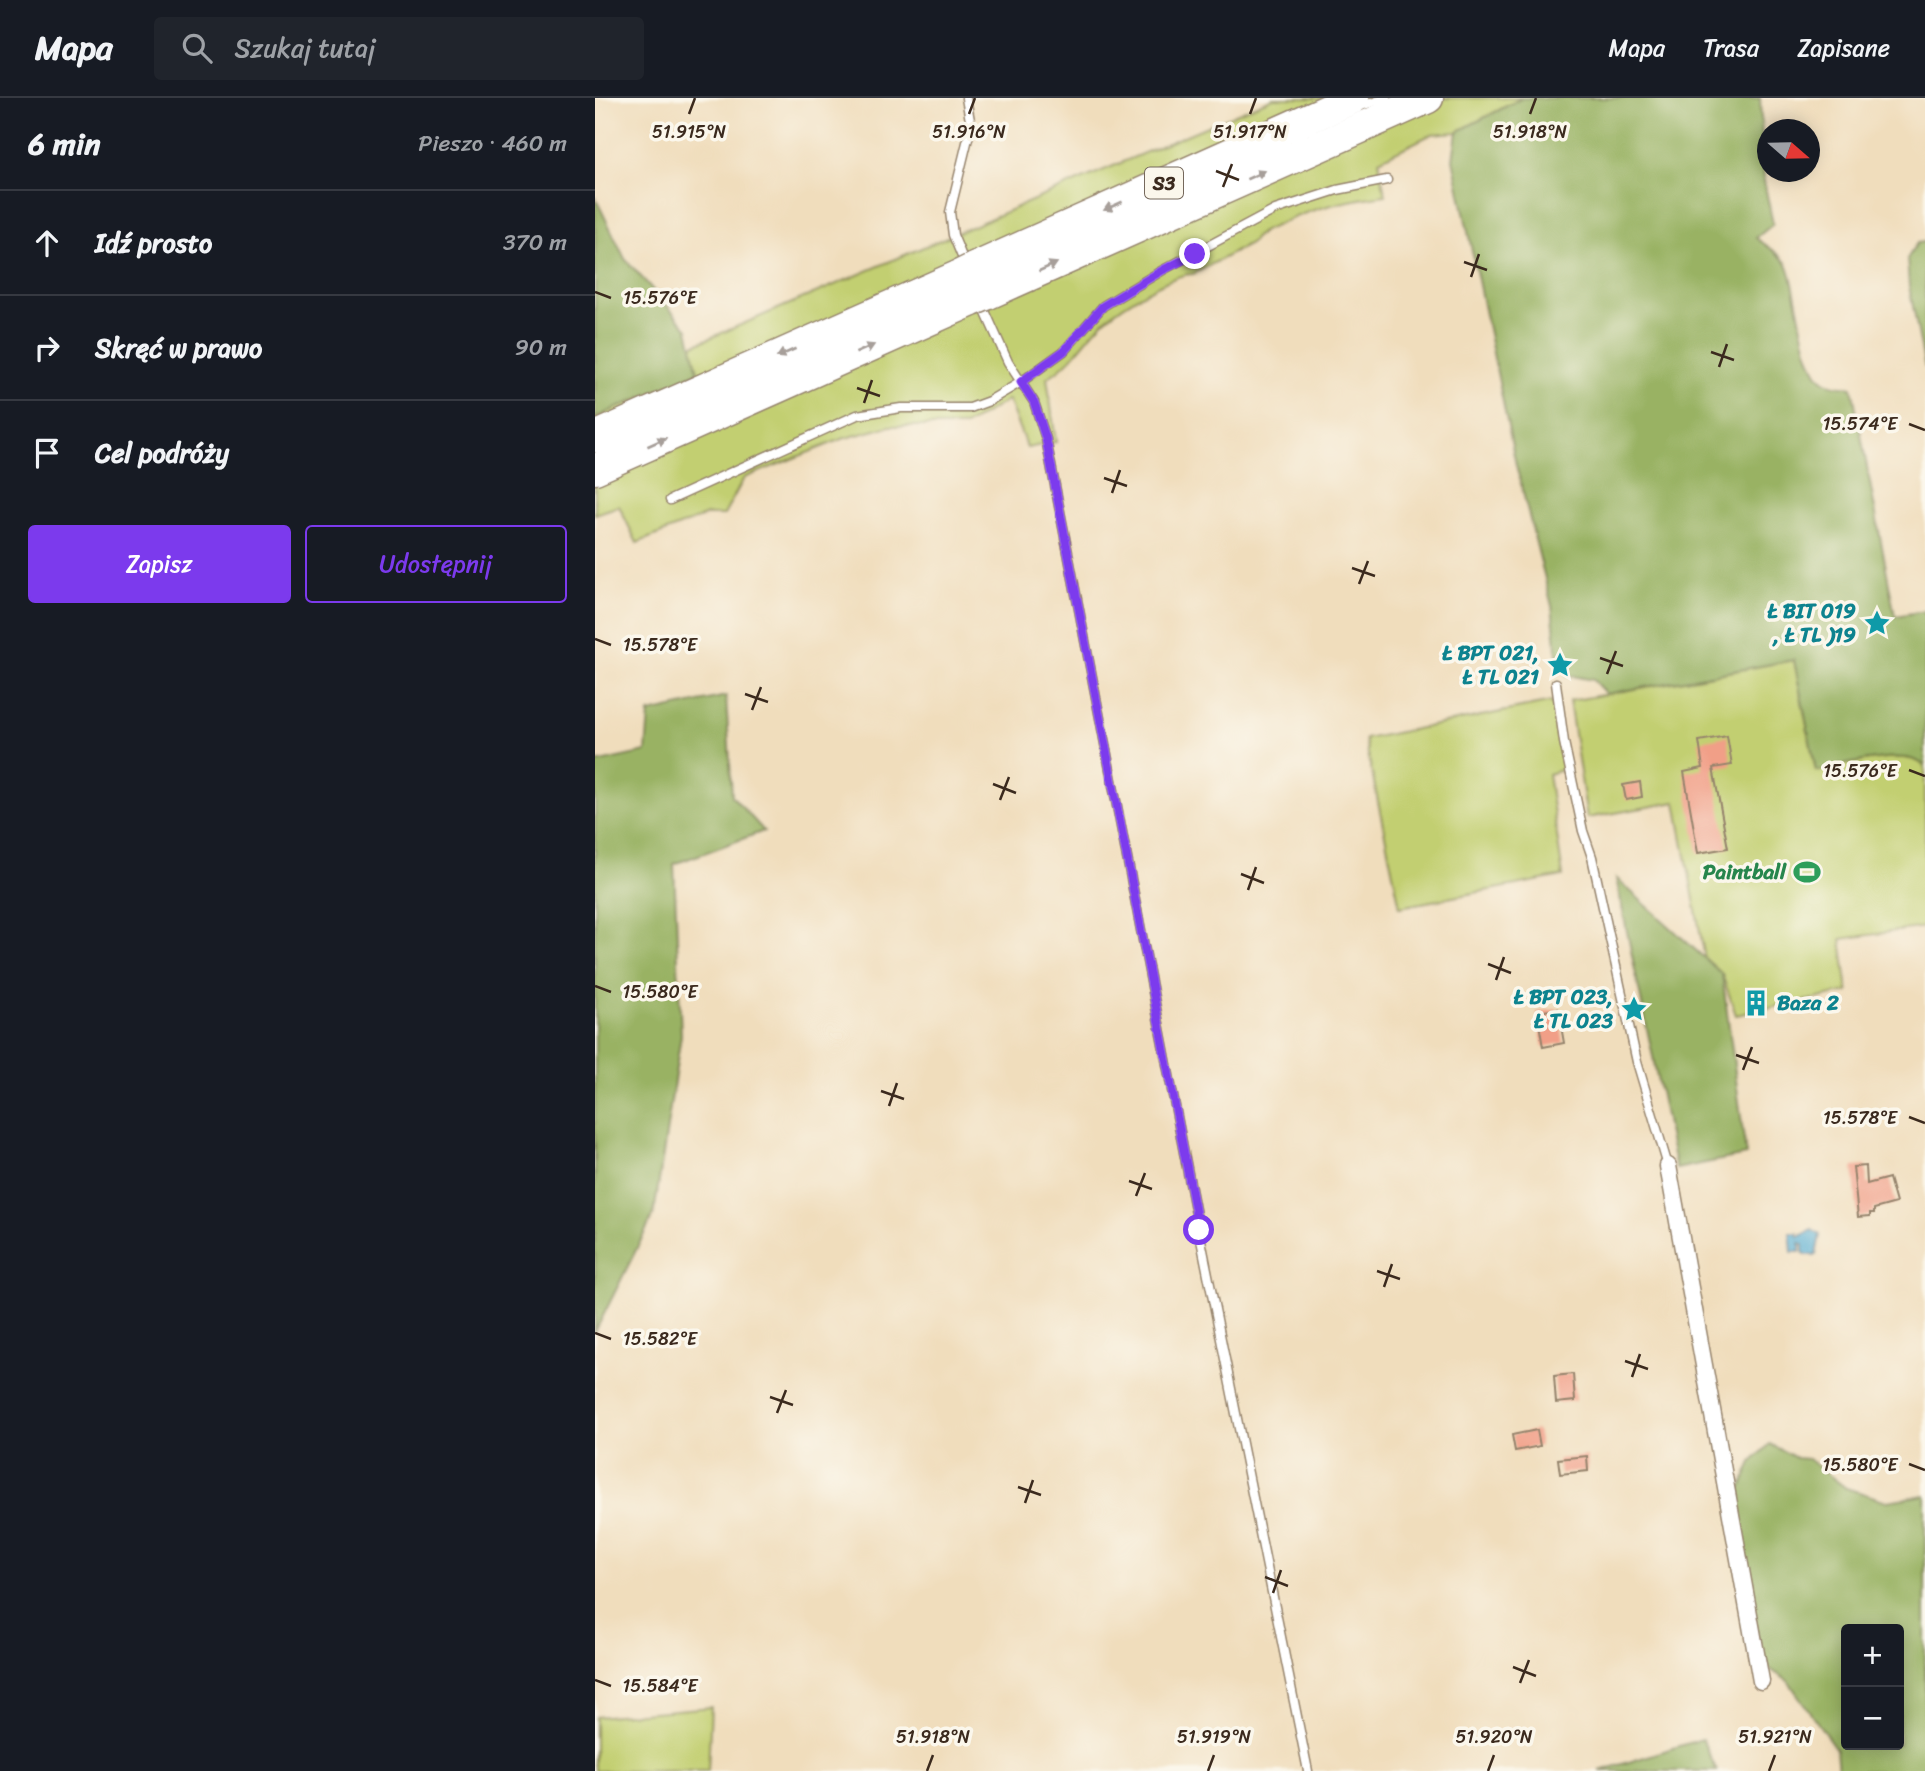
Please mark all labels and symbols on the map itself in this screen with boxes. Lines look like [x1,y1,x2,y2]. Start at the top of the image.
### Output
text: 51.915°N [652,116,727,148]
text: 51.916°N [932,116,1006,148]
text: 51.917°N [1213,116,1287,148]
text: 51.918°N [1493,116,1568,148]
north arrow [1757,119,1820,182]
road number: S3 [1145,167,1183,198]
one-way arrow [1246,169,1266,181]
one-way arrow [1103,200,1123,212]
route end [1179,238,1210,269]
one-way arrow [1038,261,1058,273]
text: 15.576°E [623,282,698,314]
one-way arrow [855,343,875,355]
one-way arrow [775,348,796,359]
text: 15.574°E [1823,408,1898,440]
one-way arrow [647,436,667,448]
place label: Ł BIT 019 , Ł TL )19 [1767,592,1856,654]
place icon: Ł BIT 019 , Ł TL )19 [1862,608,1892,638]
text: 15.578°E [623,629,698,661]
place label: Ł BPT 021, Ł TL 021 [1442,634,1539,696]
place icon: Ł BPT 021, Ł TL 021 [1545,650,1575,680]
text: 15.576°E [1823,755,1898,787]
place label: Paintball [1703,853,1787,891]
sports icon: Paintball [1792,857,1822,887]
text: 15.580°E [622,976,699,1008]
place label: Ł BPT 023, Ł TL 023 [1514,978,1613,1040]
place label: Baza 2 [1777,984,1839,1022]
building icon: Baza 2 [1741,988,1771,1018]
place icon: Ł BPT 023, Ł TL 023 [1619,994,1649,1024]
text: 15.578°E [1823,1102,1898,1134]
route start [1183,1214,1214,1245]
text: 15.582°E [623,1323,698,1355]
text: 15.580°E [1822,1449,1899,1481]
text: 15.584°E [623,1670,698,1702]
text: 51.918°N [896,1721,971,1753]
text: 51.919°N [1177,1721,1252,1753]
text: 51.920°N [1455,1721,1533,1753]
text: 51.921°N [1738,1721,1812,1753]

